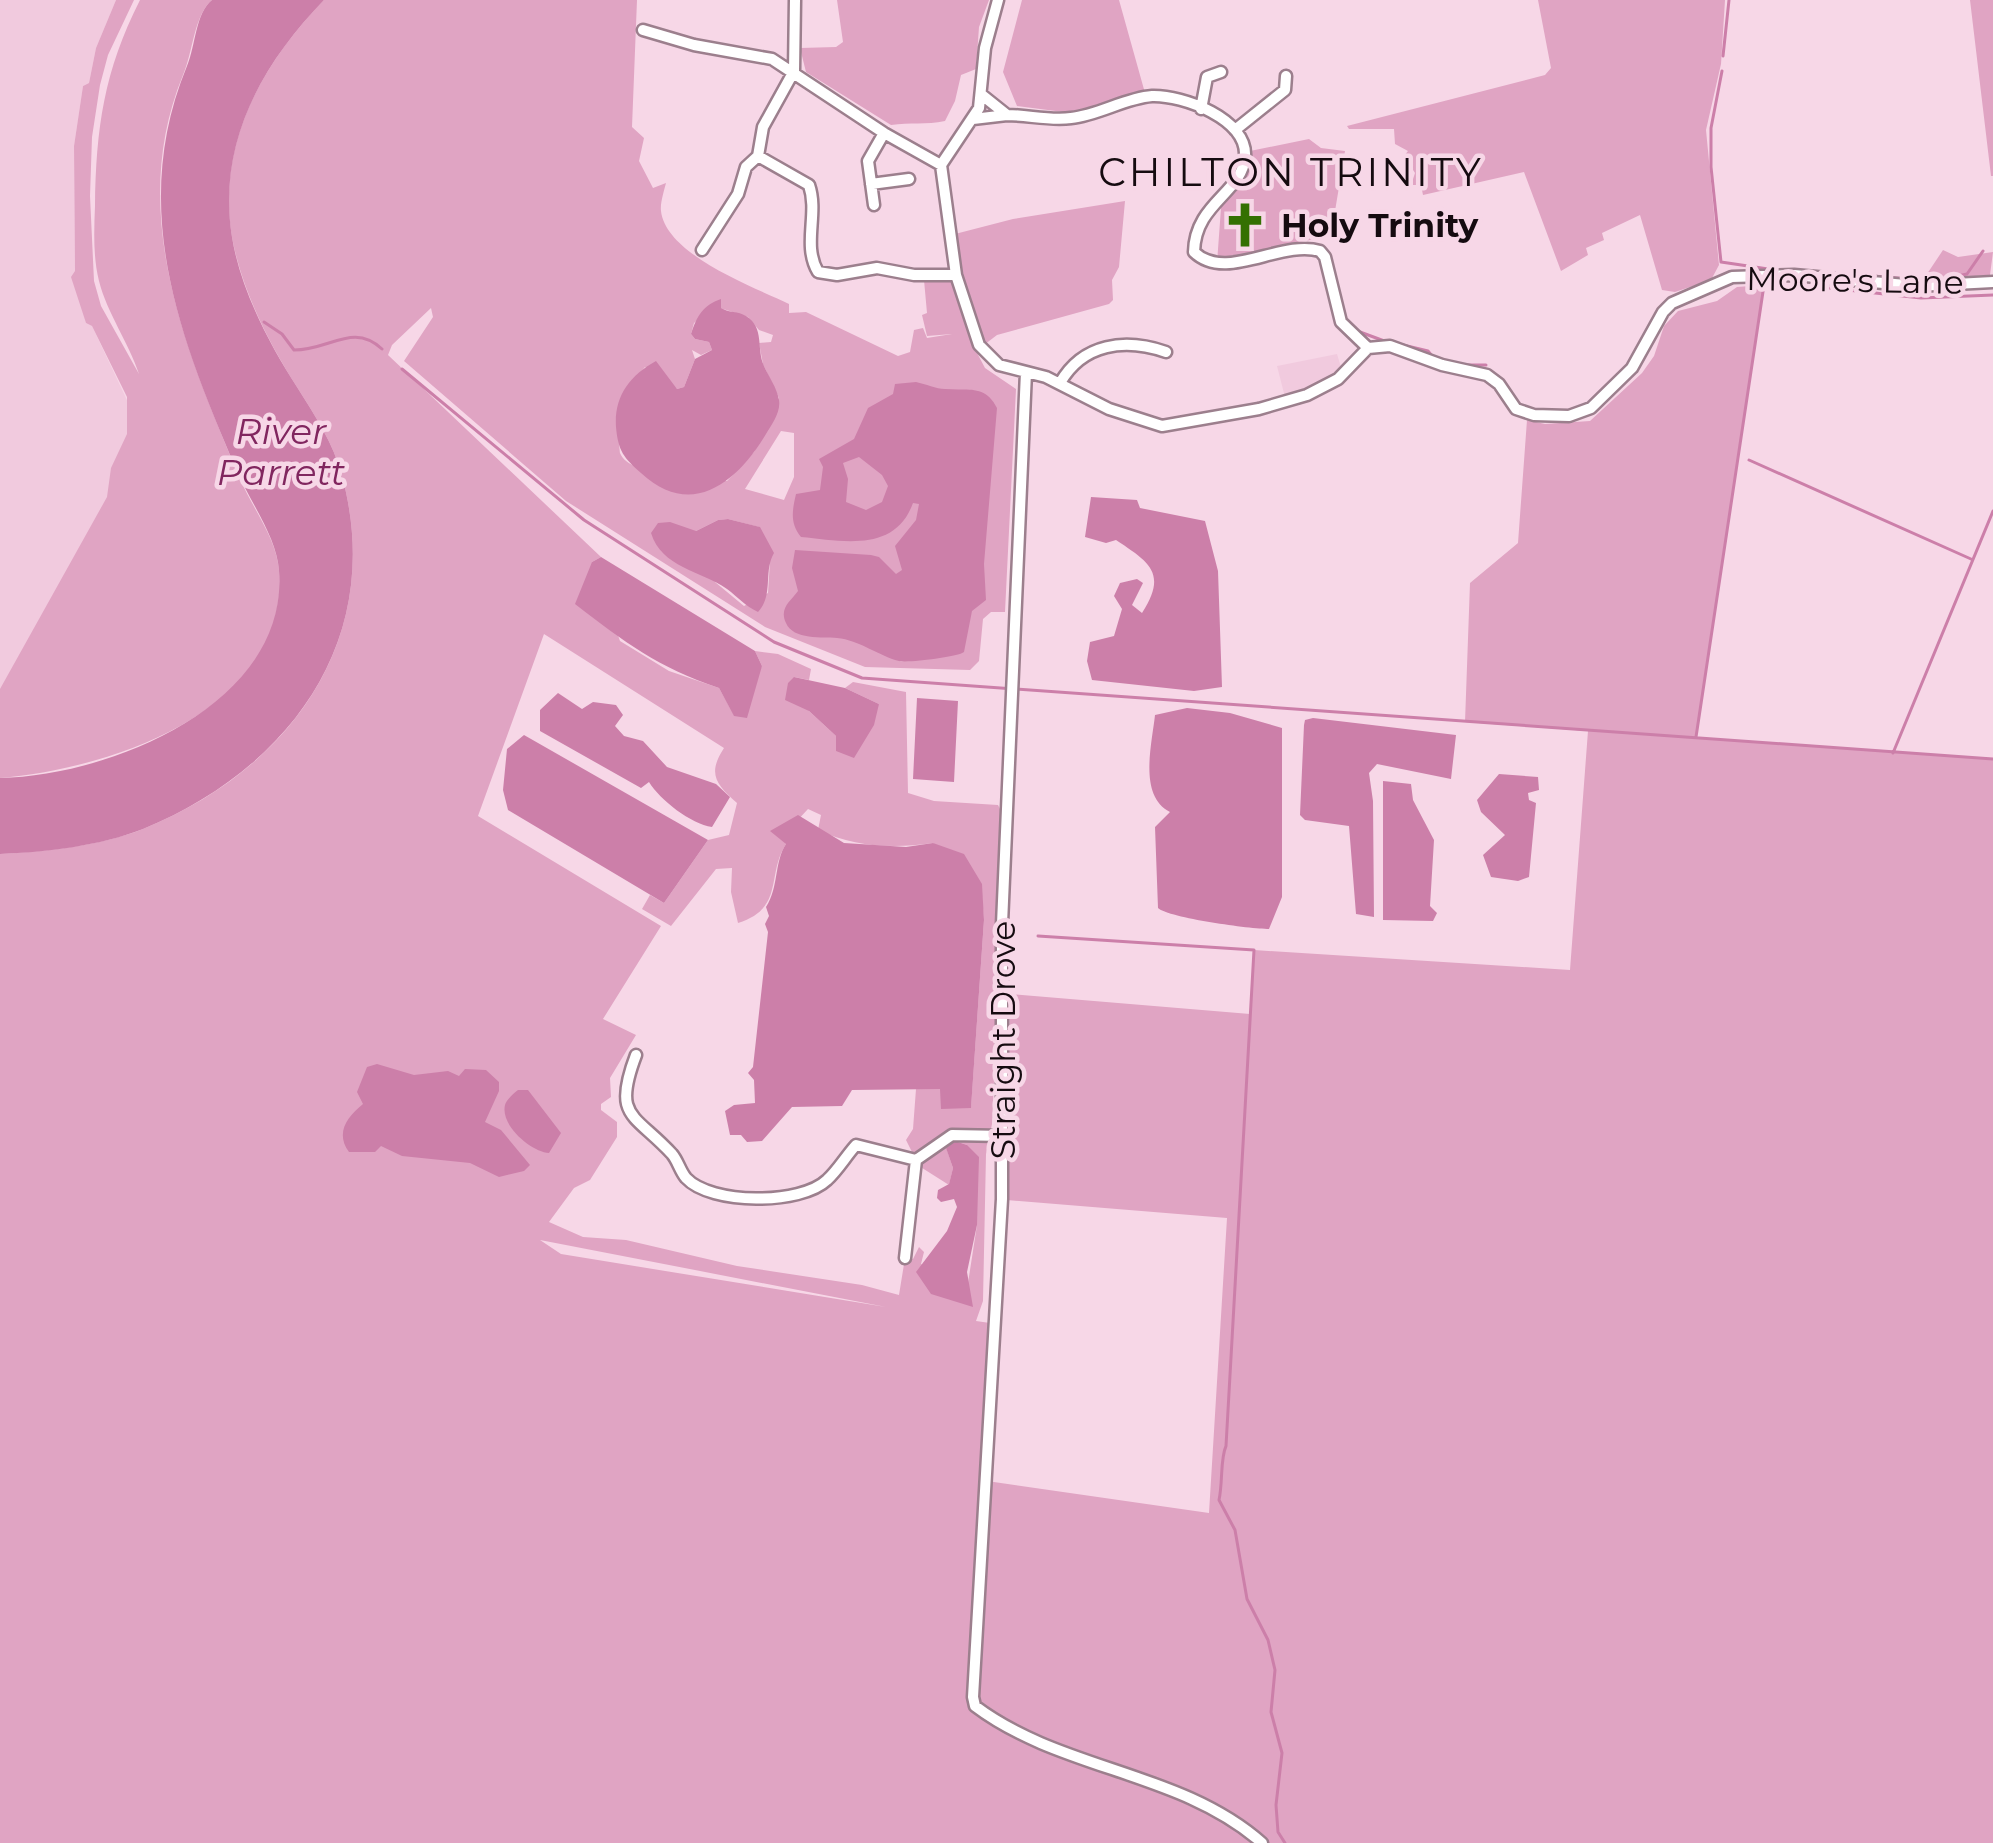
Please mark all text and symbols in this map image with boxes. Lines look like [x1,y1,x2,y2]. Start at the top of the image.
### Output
district label: CHILTON TRINITY [1098,148,1484,196]
church icon: Holy Trinity [1220,200,1270,250]
place label: Holy Trinity [1281,205,1479,245]
street label: Moore's Lane [1746,258,1964,302]
water label: River Parrett [217,409,346,494]
street label: Straight Drove [983,921,1023,1159]

